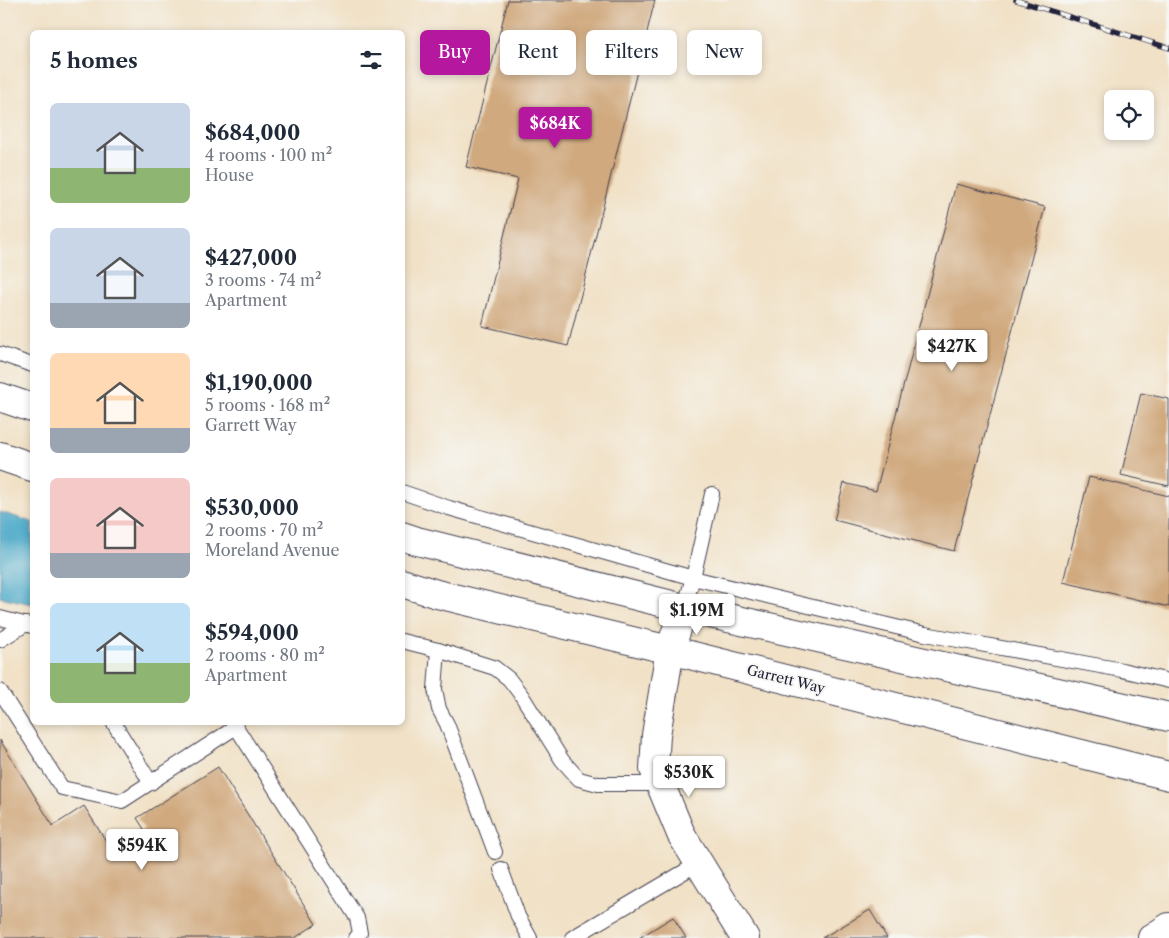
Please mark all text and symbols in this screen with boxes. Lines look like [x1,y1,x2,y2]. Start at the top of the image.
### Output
chip: Buy [420,30,490,75]
chip: Rent [500,30,576,75]
chip: Filters [586,30,677,75]
chip: New [687,30,762,75]
icon: filters [357,46,385,74]
text: 5 homes [50,48,138,73]
map controls [1104,90,1154,140]
button: locate [1104,90,1154,140]
pin: $684K [520,106,590,149]
text: $684K [530,113,580,133]
text: $684,000 [205,120,300,145]
icon: home [90,123,150,183]
text: 4 rooms · 100 m² [205,145,332,165]
text: House [205,165,254,185]
text: $427,000 [205,245,297,270]
icon: home [90,248,150,308]
text: 3 rooms · 74 m² [205,270,321,290]
text: Apartment [205,290,287,310]
pin: $427K [917,330,987,372]
text: $427K [928,336,977,356]
text: $1,190,000 [205,370,313,395]
icon: home [90,373,150,433]
text: 5 rooms · 168 m² [205,395,330,415]
text: Garrett Way [205,415,297,435]
text: $530,000 [205,495,299,520]
icon: home [90,498,150,558]
text: 2 rooms · 70 m² [205,520,323,540]
text: Moreland Avenue [205,540,340,560]
pin: $1.19M [656,594,738,636]
text: $1.19M [670,600,724,620]
text: $594,000 [205,620,299,645]
icon: home [90,623,150,683]
text: 2 rooms · 80 m² [205,645,325,665]
street label: Garrett Way [745,661,827,697]
text: Apartment [205,665,287,685]
pin: $530K [654,756,724,798]
text: $530K [664,762,714,782]
pin: $594K [107,828,177,871]
text: $594K [117,835,167,855]

